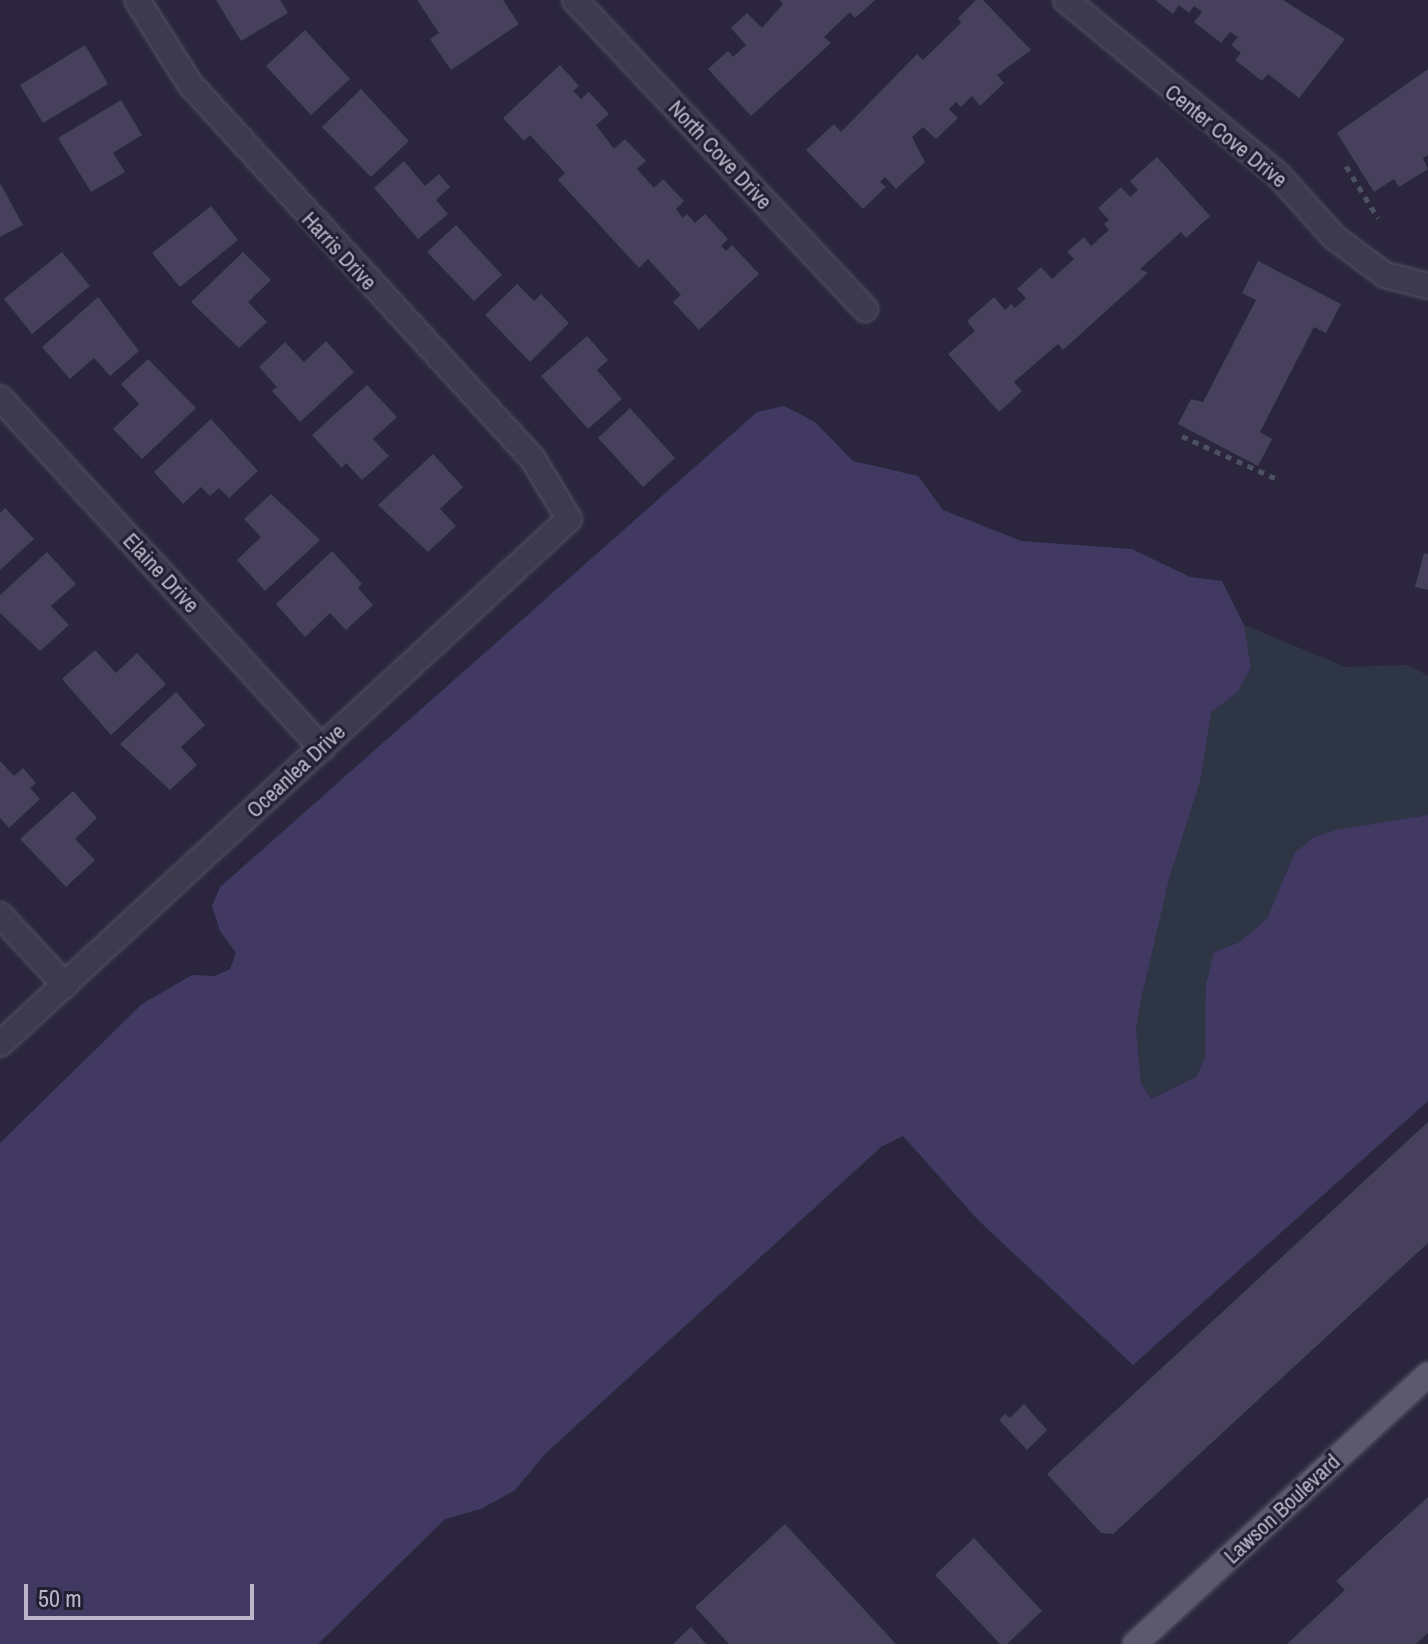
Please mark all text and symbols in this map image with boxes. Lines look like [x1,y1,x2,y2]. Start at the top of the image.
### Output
street label: Center Cove Drive [1160,79,1292,193]
street label: North Cove Drive [663,95,777,215]
street label: Harris Drive [296,206,382,296]
street label: Elaine Drive [117,528,205,618]
street label: Oceanlea Drive [241,719,351,823]
street label: Lawson Boulevard [1219,1449,1345,1569]
scale bar [28,1568,258,1618]
text: 50 m [38,1582,82,1614]

